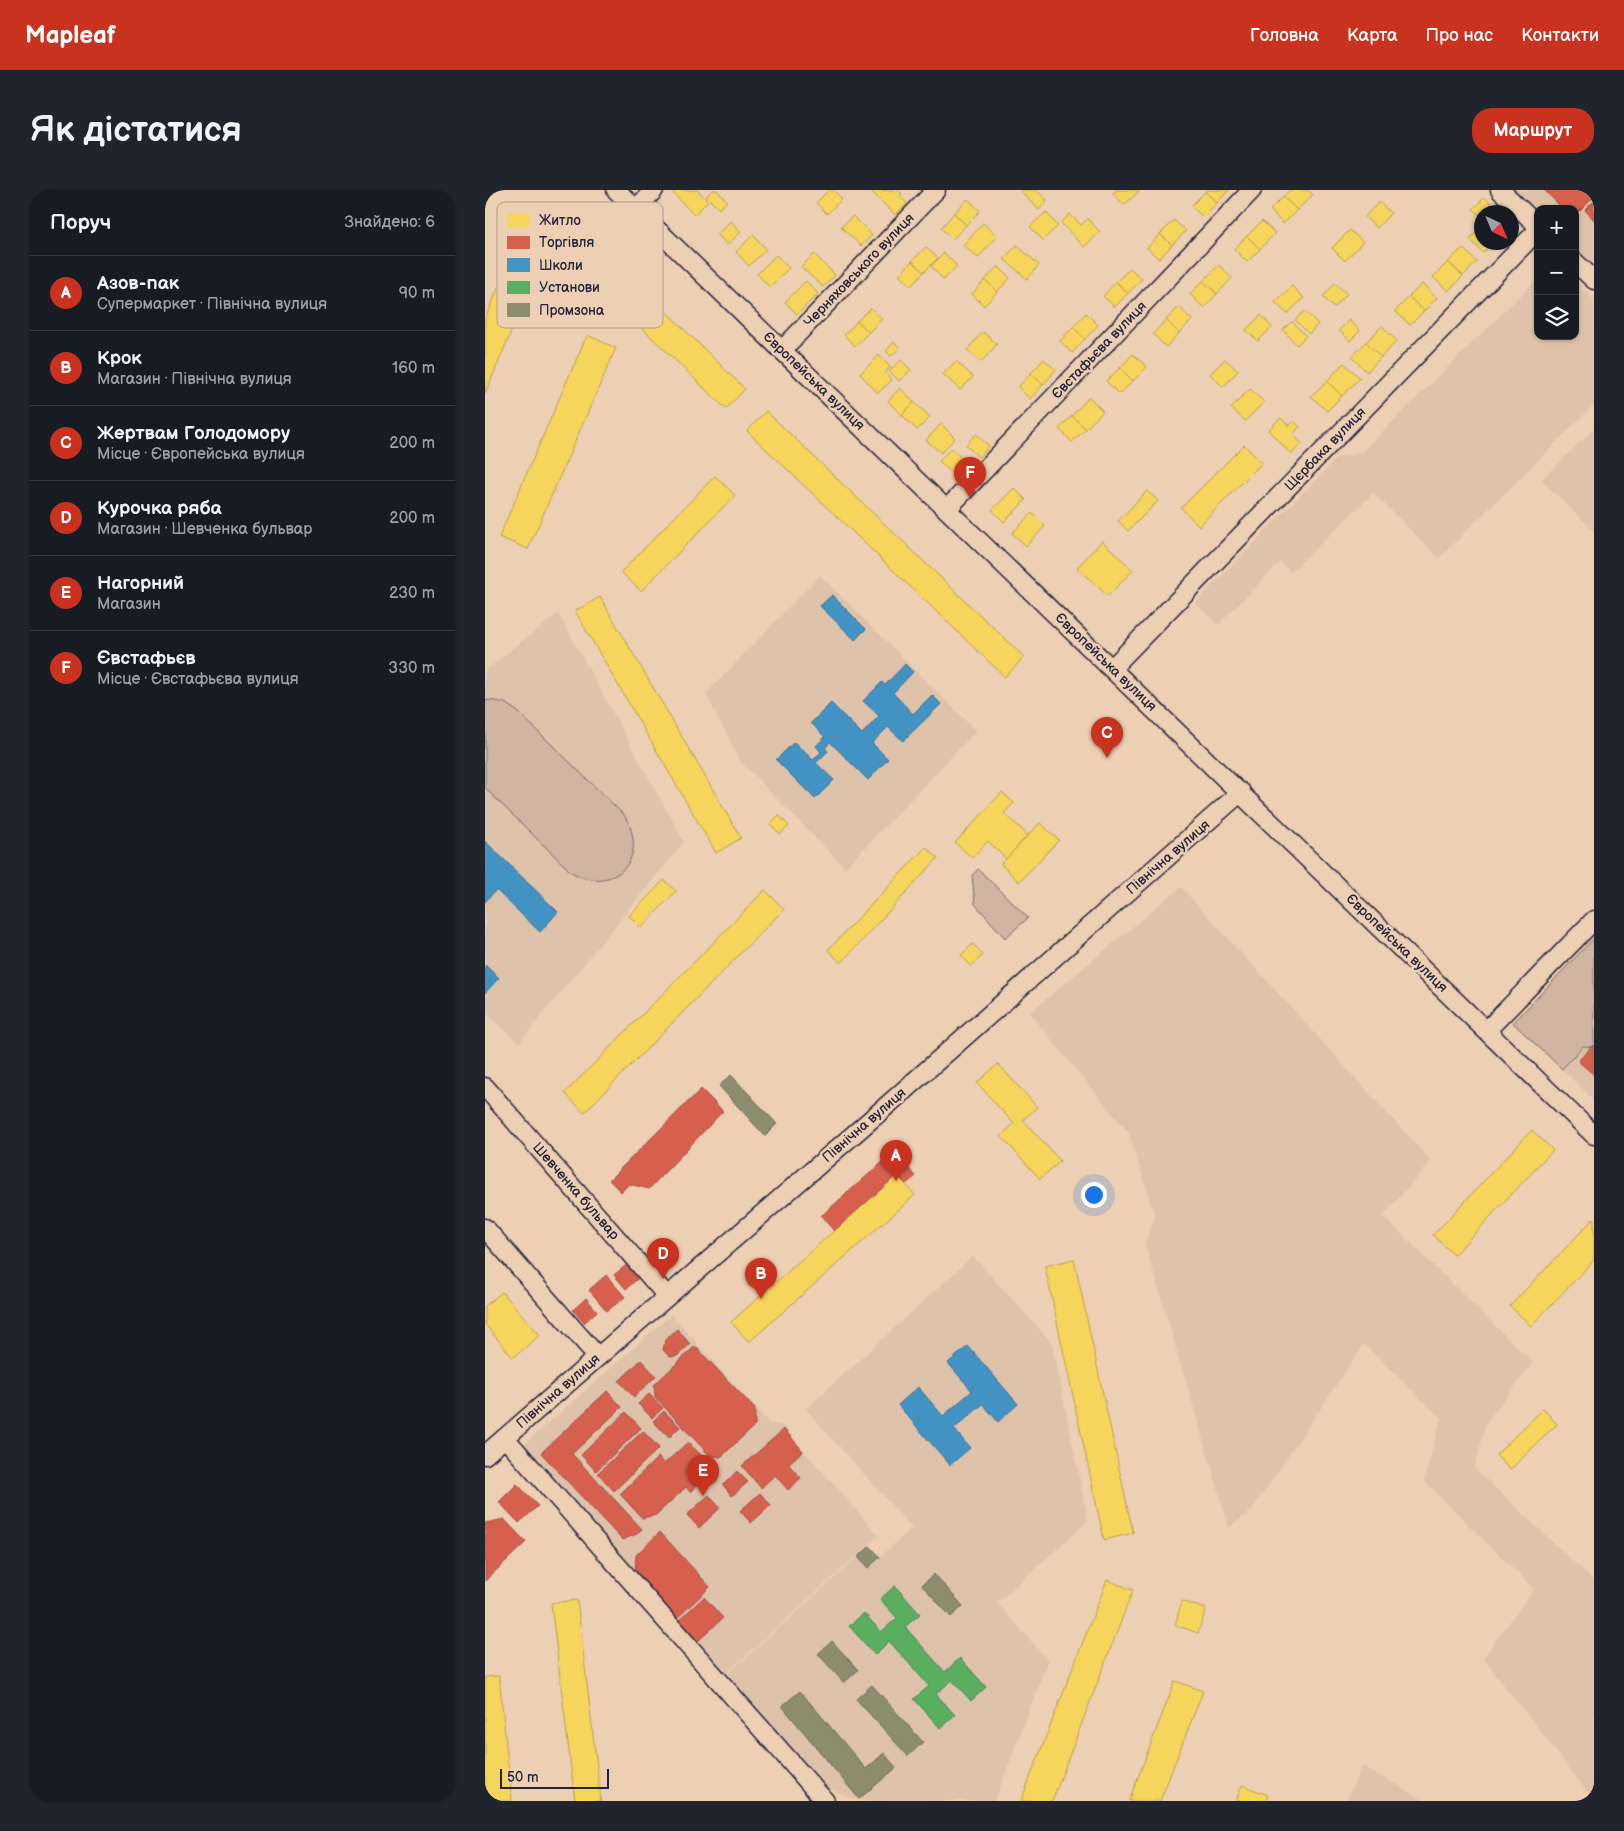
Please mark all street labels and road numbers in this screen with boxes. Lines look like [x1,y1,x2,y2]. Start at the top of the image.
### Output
street label: Черняховського вулиця [800,209,918,330]
street label: Євстафьєва вулиця [1048,297,1150,402]
street label: Європейська вулиця [760,328,868,434]
street label: Щєрбака вулиця [1281,404,1369,494]
street label: Європейська вулиця [1052,609,1160,715]
street label: Північна вулиця [1123,816,1214,898]
street label: Європейська вулиця [1343,890,1451,996]
street label: Північна вулиця [819,1084,910,1166]
street label: Шевченка бульвар [529,1139,623,1243]
street label: Північна вулиця [513,1350,604,1432]

